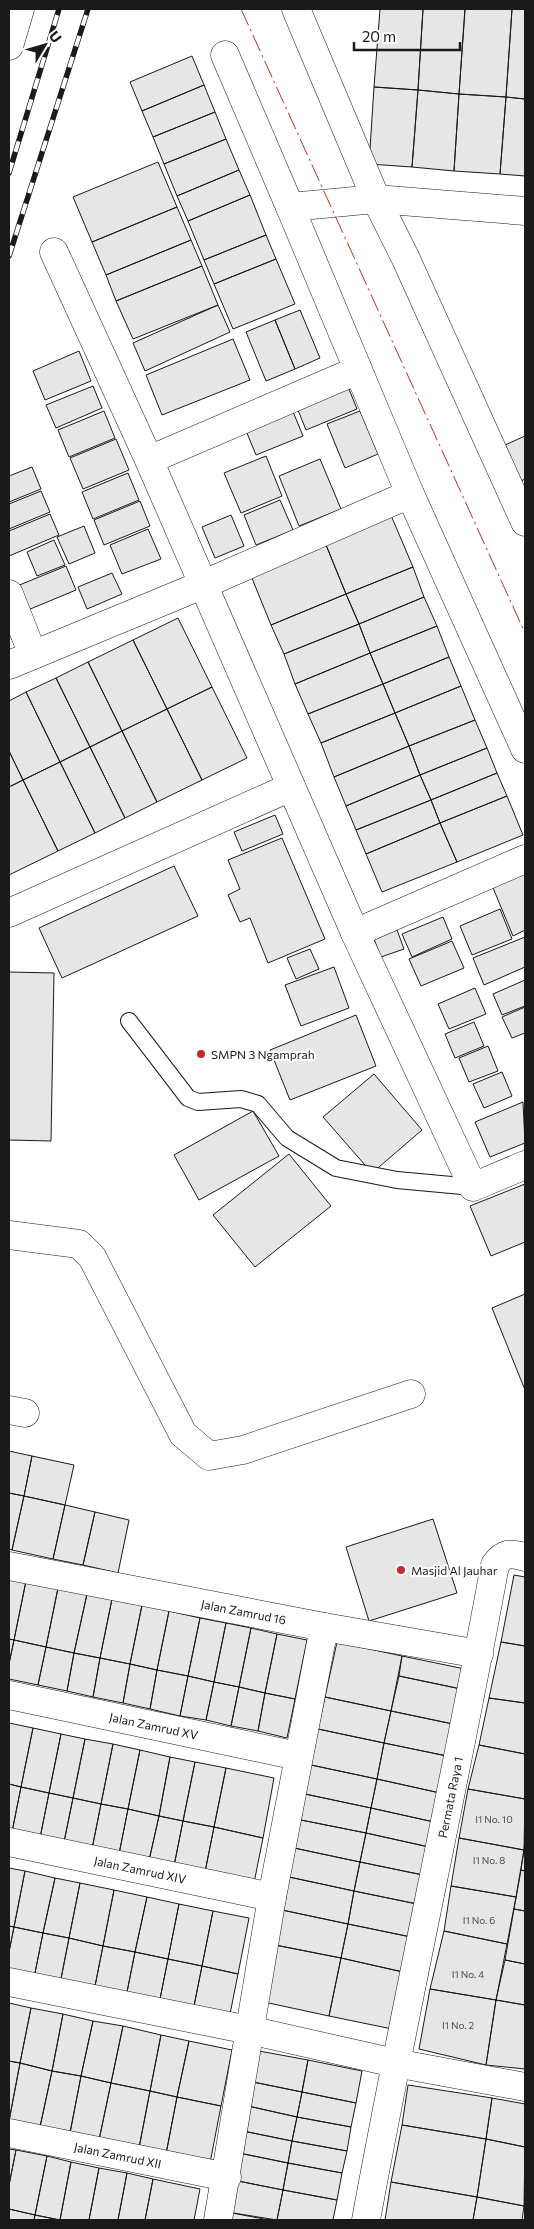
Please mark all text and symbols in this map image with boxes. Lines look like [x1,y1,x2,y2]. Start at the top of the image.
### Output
north arrow [20,20,70,70]
scale bar [354,20,460,52]
text: U [46,27,65,46]
text: 20 m [362,27,396,45]
place label: SMPN 3 Ngamprah [211,1047,315,1061]
marker: SMPN 3 Ngamprah [195,1048,207,1060]
place label: Masjid Al Jauhar [411,1563,498,1578]
marker: Masjid Al Jauhar [395,1564,407,1576]
street label: Jalan Zamrud 16 [200,1596,287,1627]
street label: Jalan Zamrud XV [108,1709,199,1742]
street label: Permata Raya 1 [435,1755,465,1839]
house number: I1 No. 10 [475,1813,513,1825]
street label: Jalan Zamrud XIV [93,1853,187,1886]
house number: I1 No. 8 [473,1854,505,1866]
house number: I1 No. 6 [463,1914,495,1926]
house number: I1 No. 4 [452,1968,484,1980]
house number: I1 No. 2 [442,2019,474,2031]
street label: Jalan Zamrud XII [73,2139,163,2171]

